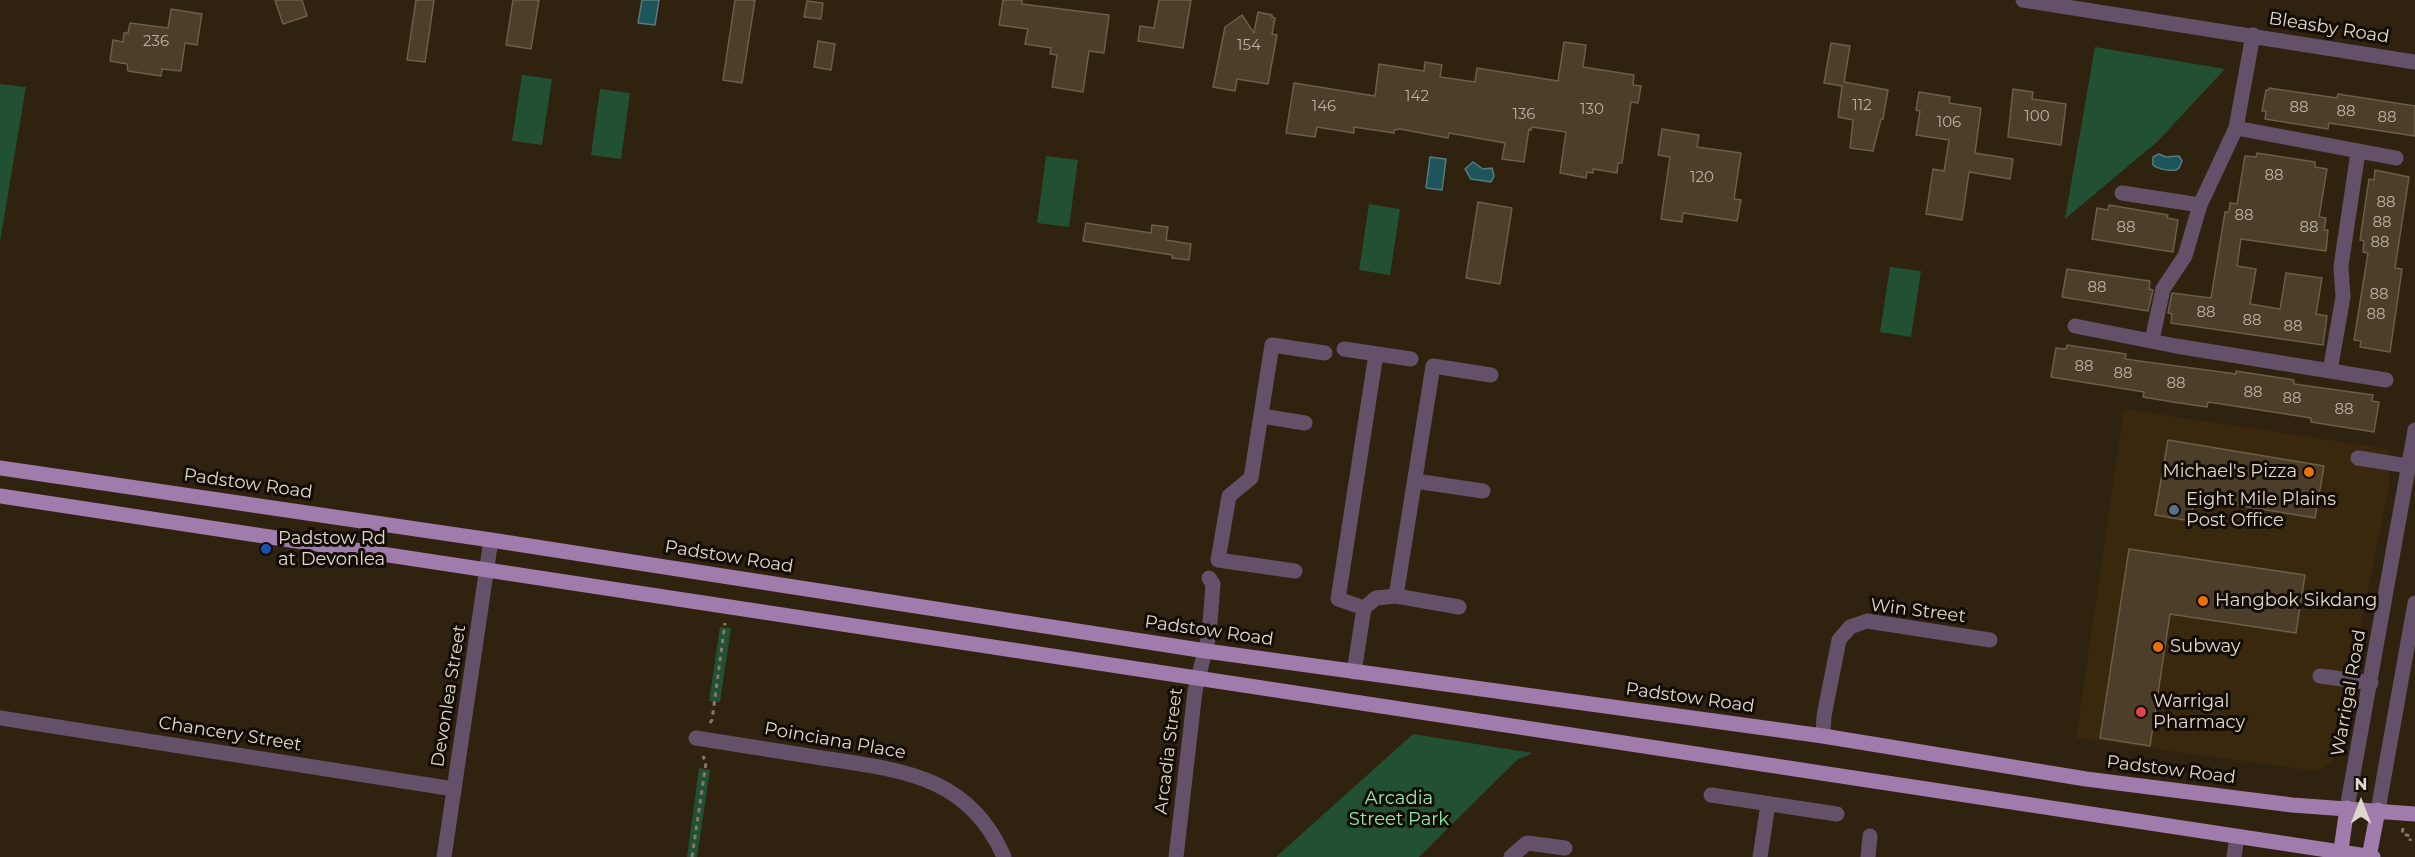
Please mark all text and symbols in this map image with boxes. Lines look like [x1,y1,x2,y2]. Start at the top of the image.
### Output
street label: Bleasby Road [2267,8,2391,48]
house number: 236 [143,33,169,51]
house number: 154 [1237,37,1261,55]
house number: 142 [1405,88,1429,106]
house number: 112 [1852,97,1872,115]
house number: 146 [1312,98,1336,116]
house number: 88 [2289,99,2309,117]
house number: 130 [1580,101,1604,119]
house number: 88 [2336,103,2356,121]
house number: 136 [1512,106,1536,124]
house number: 100 [2024,108,2050,126]
house number: 88 [2377,109,2397,127]
house number: 106 [1937,114,1961,132]
house number: 88 [2264,167,2284,185]
house number: 120 [1690,169,1714,187]
house number: 88 [2376,194,2396,212]
house number: 88 [2234,207,2254,225]
house number: 88 [2372,214,2392,232]
house number: 88 [2116,219,2136,237]
house number: 88 [2299,219,2319,237]
house number: 88 [2370,234,2390,252]
house number: 88 [2087,279,2107,297]
house number: 88 [2369,286,2389,304]
house number: 88 [2196,304,2216,322]
house number: 88 [2366,306,2386,324]
house number: 88 [2242,312,2262,330]
house number: 88 [2283,318,2303,336]
house number: 88 [2074,358,2094,376]
house number: 88 [2113,365,2133,383]
house number: 88 [2166,375,2186,393]
house number: 88 [2243,384,2263,402]
house number: 88 [2282,390,2302,408]
house number: 88 [2334,401,2354,419]
place label: Michael's Pizza [2163,461,2297,483]
street label: Padstow Road [182,464,314,504]
marker: Michael's Pizza [2302,465,2316,479]
place label: Eight Mile Plains Post Office [2186,489,2336,532]
marker: Eight Mile Plains Post Office [2167,503,2181,517]
place label: Padstow Rd at Devonlea [278,528,386,570]
street label: Padstow Road [663,536,795,578]
marker: Padstow Rd at Devonlea [259,542,273,556]
place label: Hangbok Sikdang [2215,590,2377,612]
street label: Win Street [1869,594,1967,628]
marker: Hangbok Sikdang [2196,594,2210,608]
street label: Padstow Road [1143,611,1275,651]
street label: Devonlea Street [427,623,471,769]
street label: Warrigal Road [2327,628,2371,758]
place label: Subway [2170,636,2241,658]
marker: Subway [2151,640,2165,654]
street label: Padstow Road [1624,678,1756,718]
street label: Arcadia Street [1151,686,1187,816]
place label: Warrigal Pharmacy [2153,691,2245,734]
marker: Warrigal Pharmacy [2134,705,2148,719]
street label: Chancery Street [157,712,303,756]
street label: Poinciana Place [763,718,907,764]
street label: Padstow Road [2105,751,2237,789]
north arrow [2331,773,2391,833]
text: N [2355,775,2367,794]
park label: Arcadia Street Park [1349,788,1449,830]

